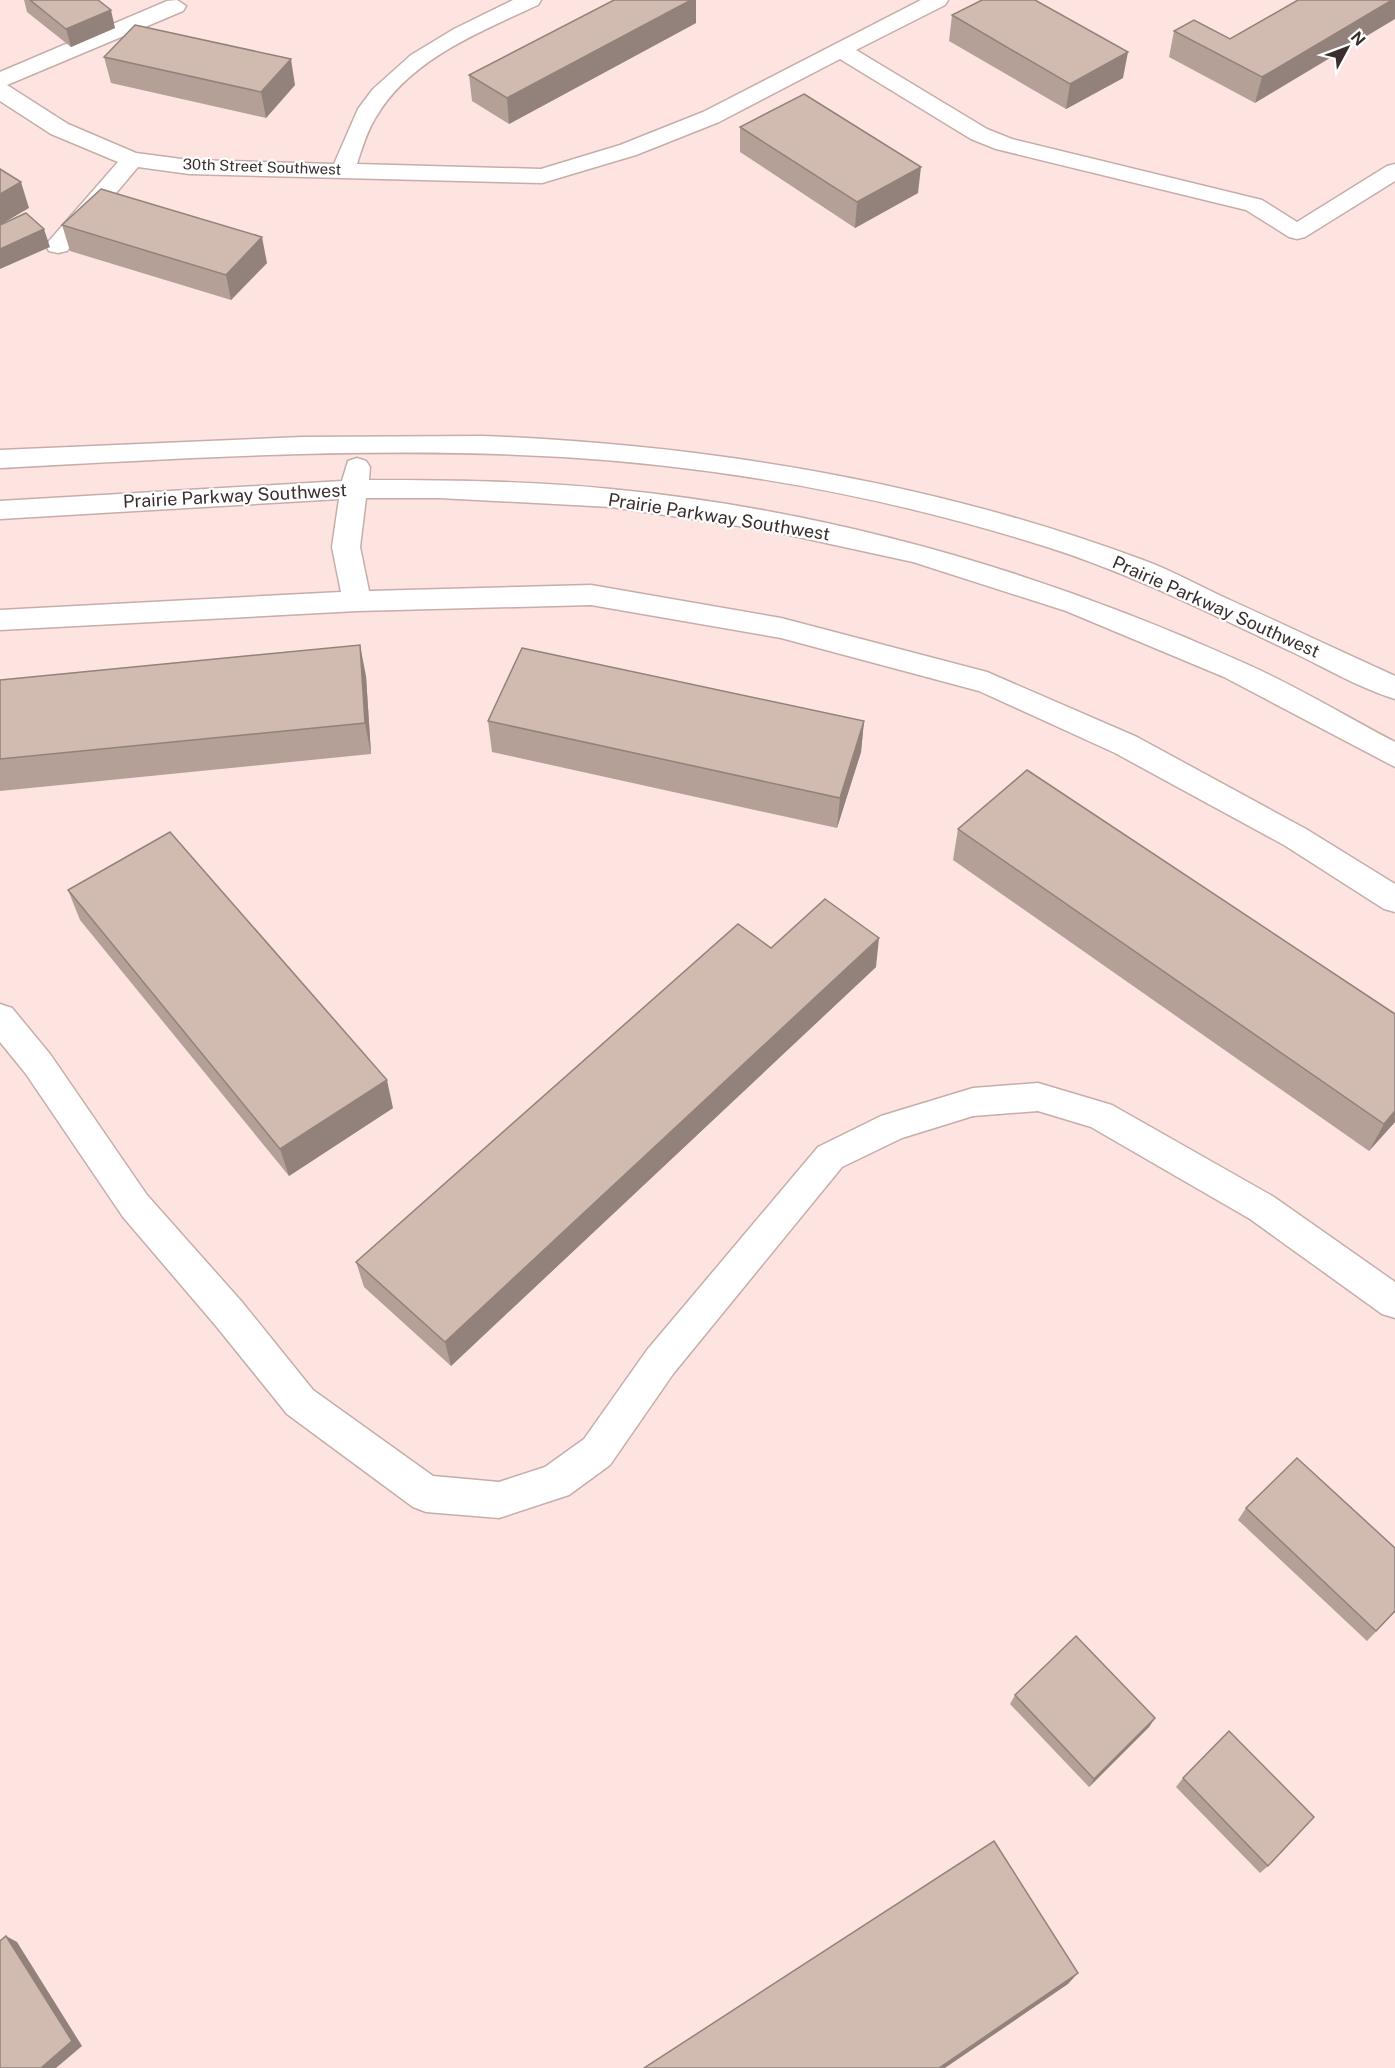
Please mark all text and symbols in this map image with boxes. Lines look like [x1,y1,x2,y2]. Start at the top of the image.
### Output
north arrow [1317,18,1377,78]
text: N [1347,28,1369,49]
street label: 30th Street Southwest [182,155,342,178]
street label: Prairie Parkway Southwest [122,479,348,512]
street label: Prairie Parkway Southwest [607,489,832,544]
street label: Prairie Parkway Southwest [1109,551,1323,662]

